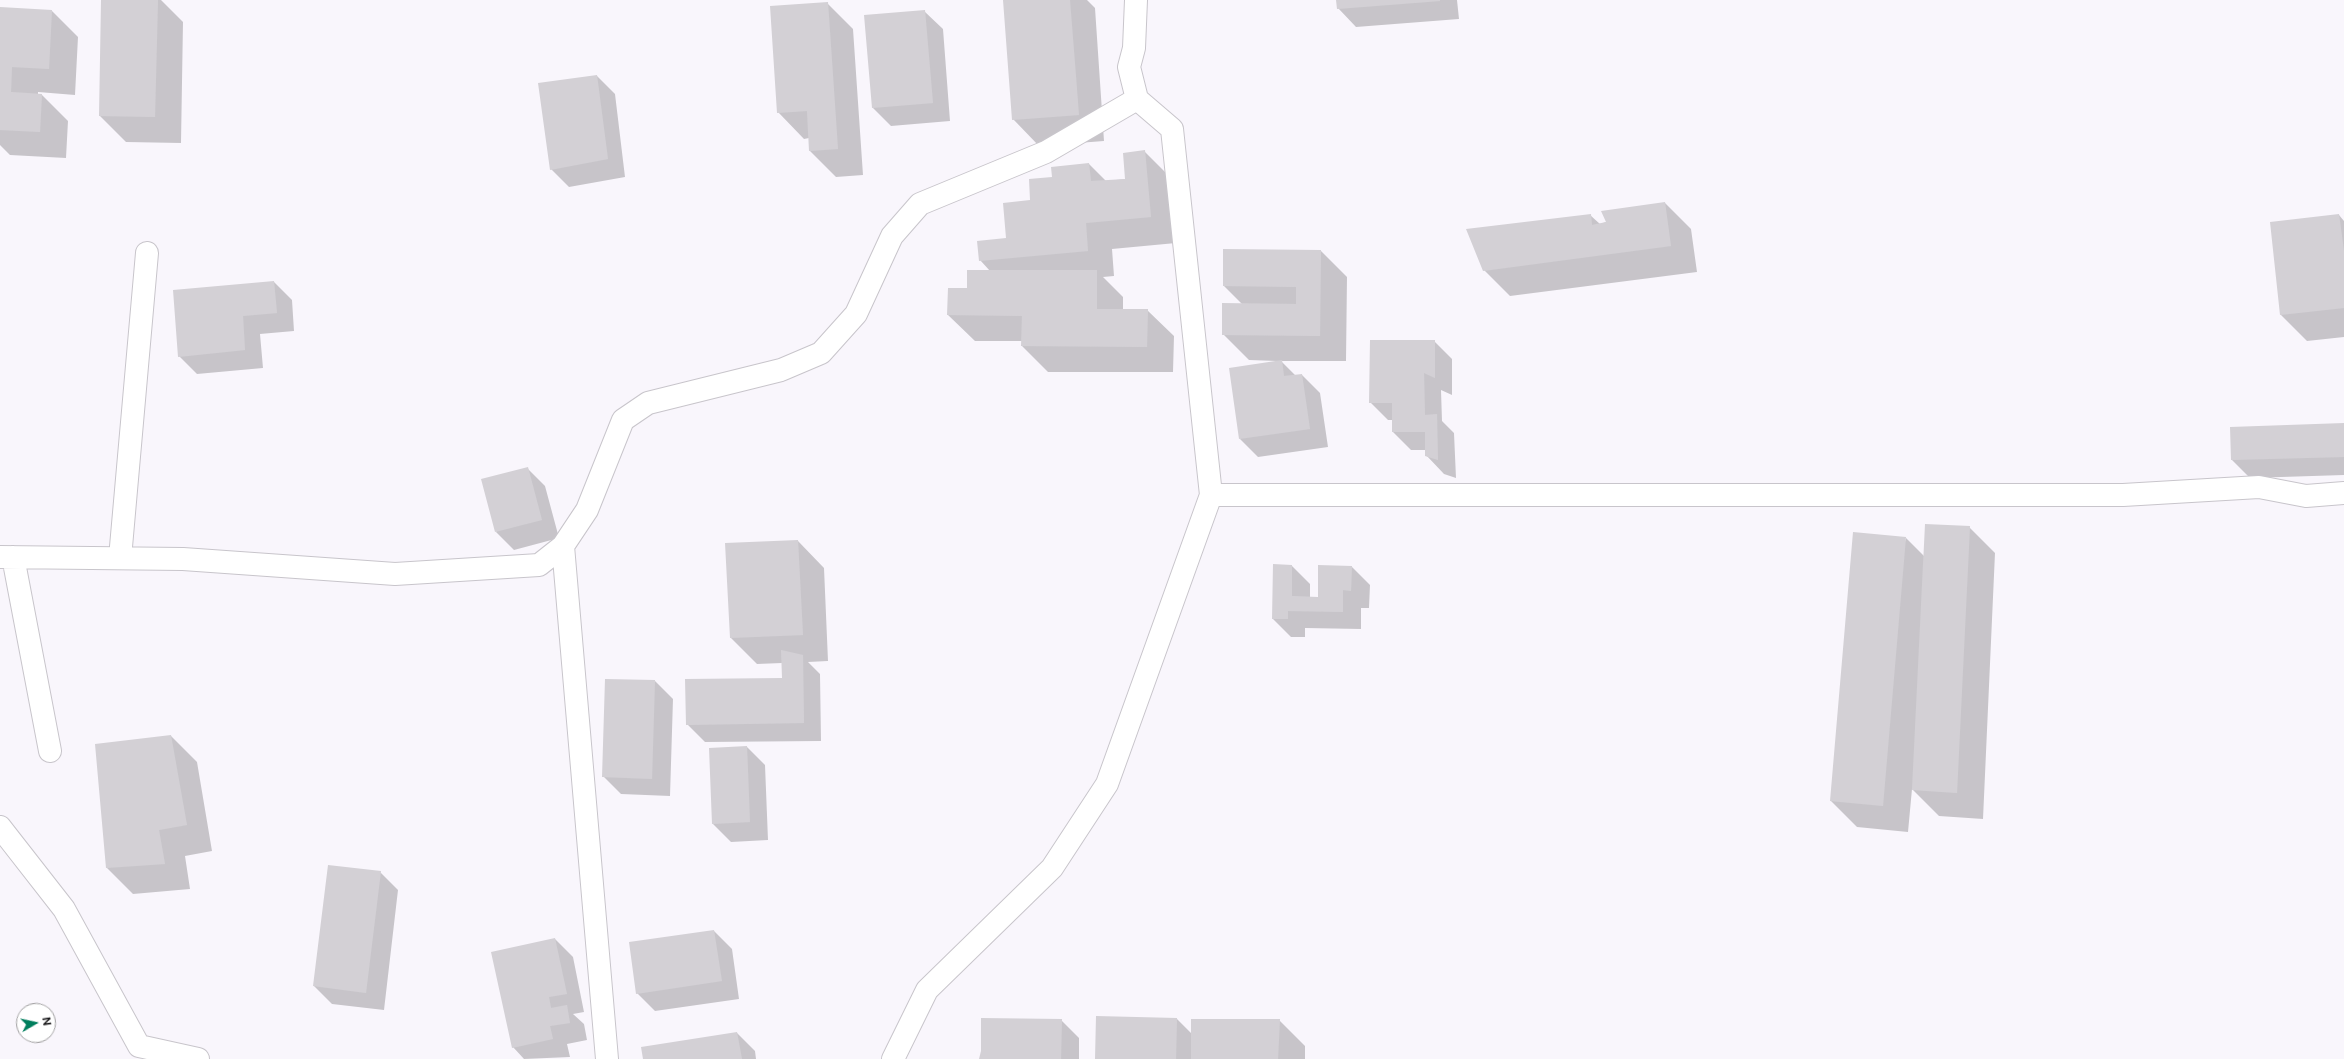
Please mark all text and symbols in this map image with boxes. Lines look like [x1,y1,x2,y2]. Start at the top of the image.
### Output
north arrow [16,1003,56,1043]
text: N [40,1016,53,1026]

